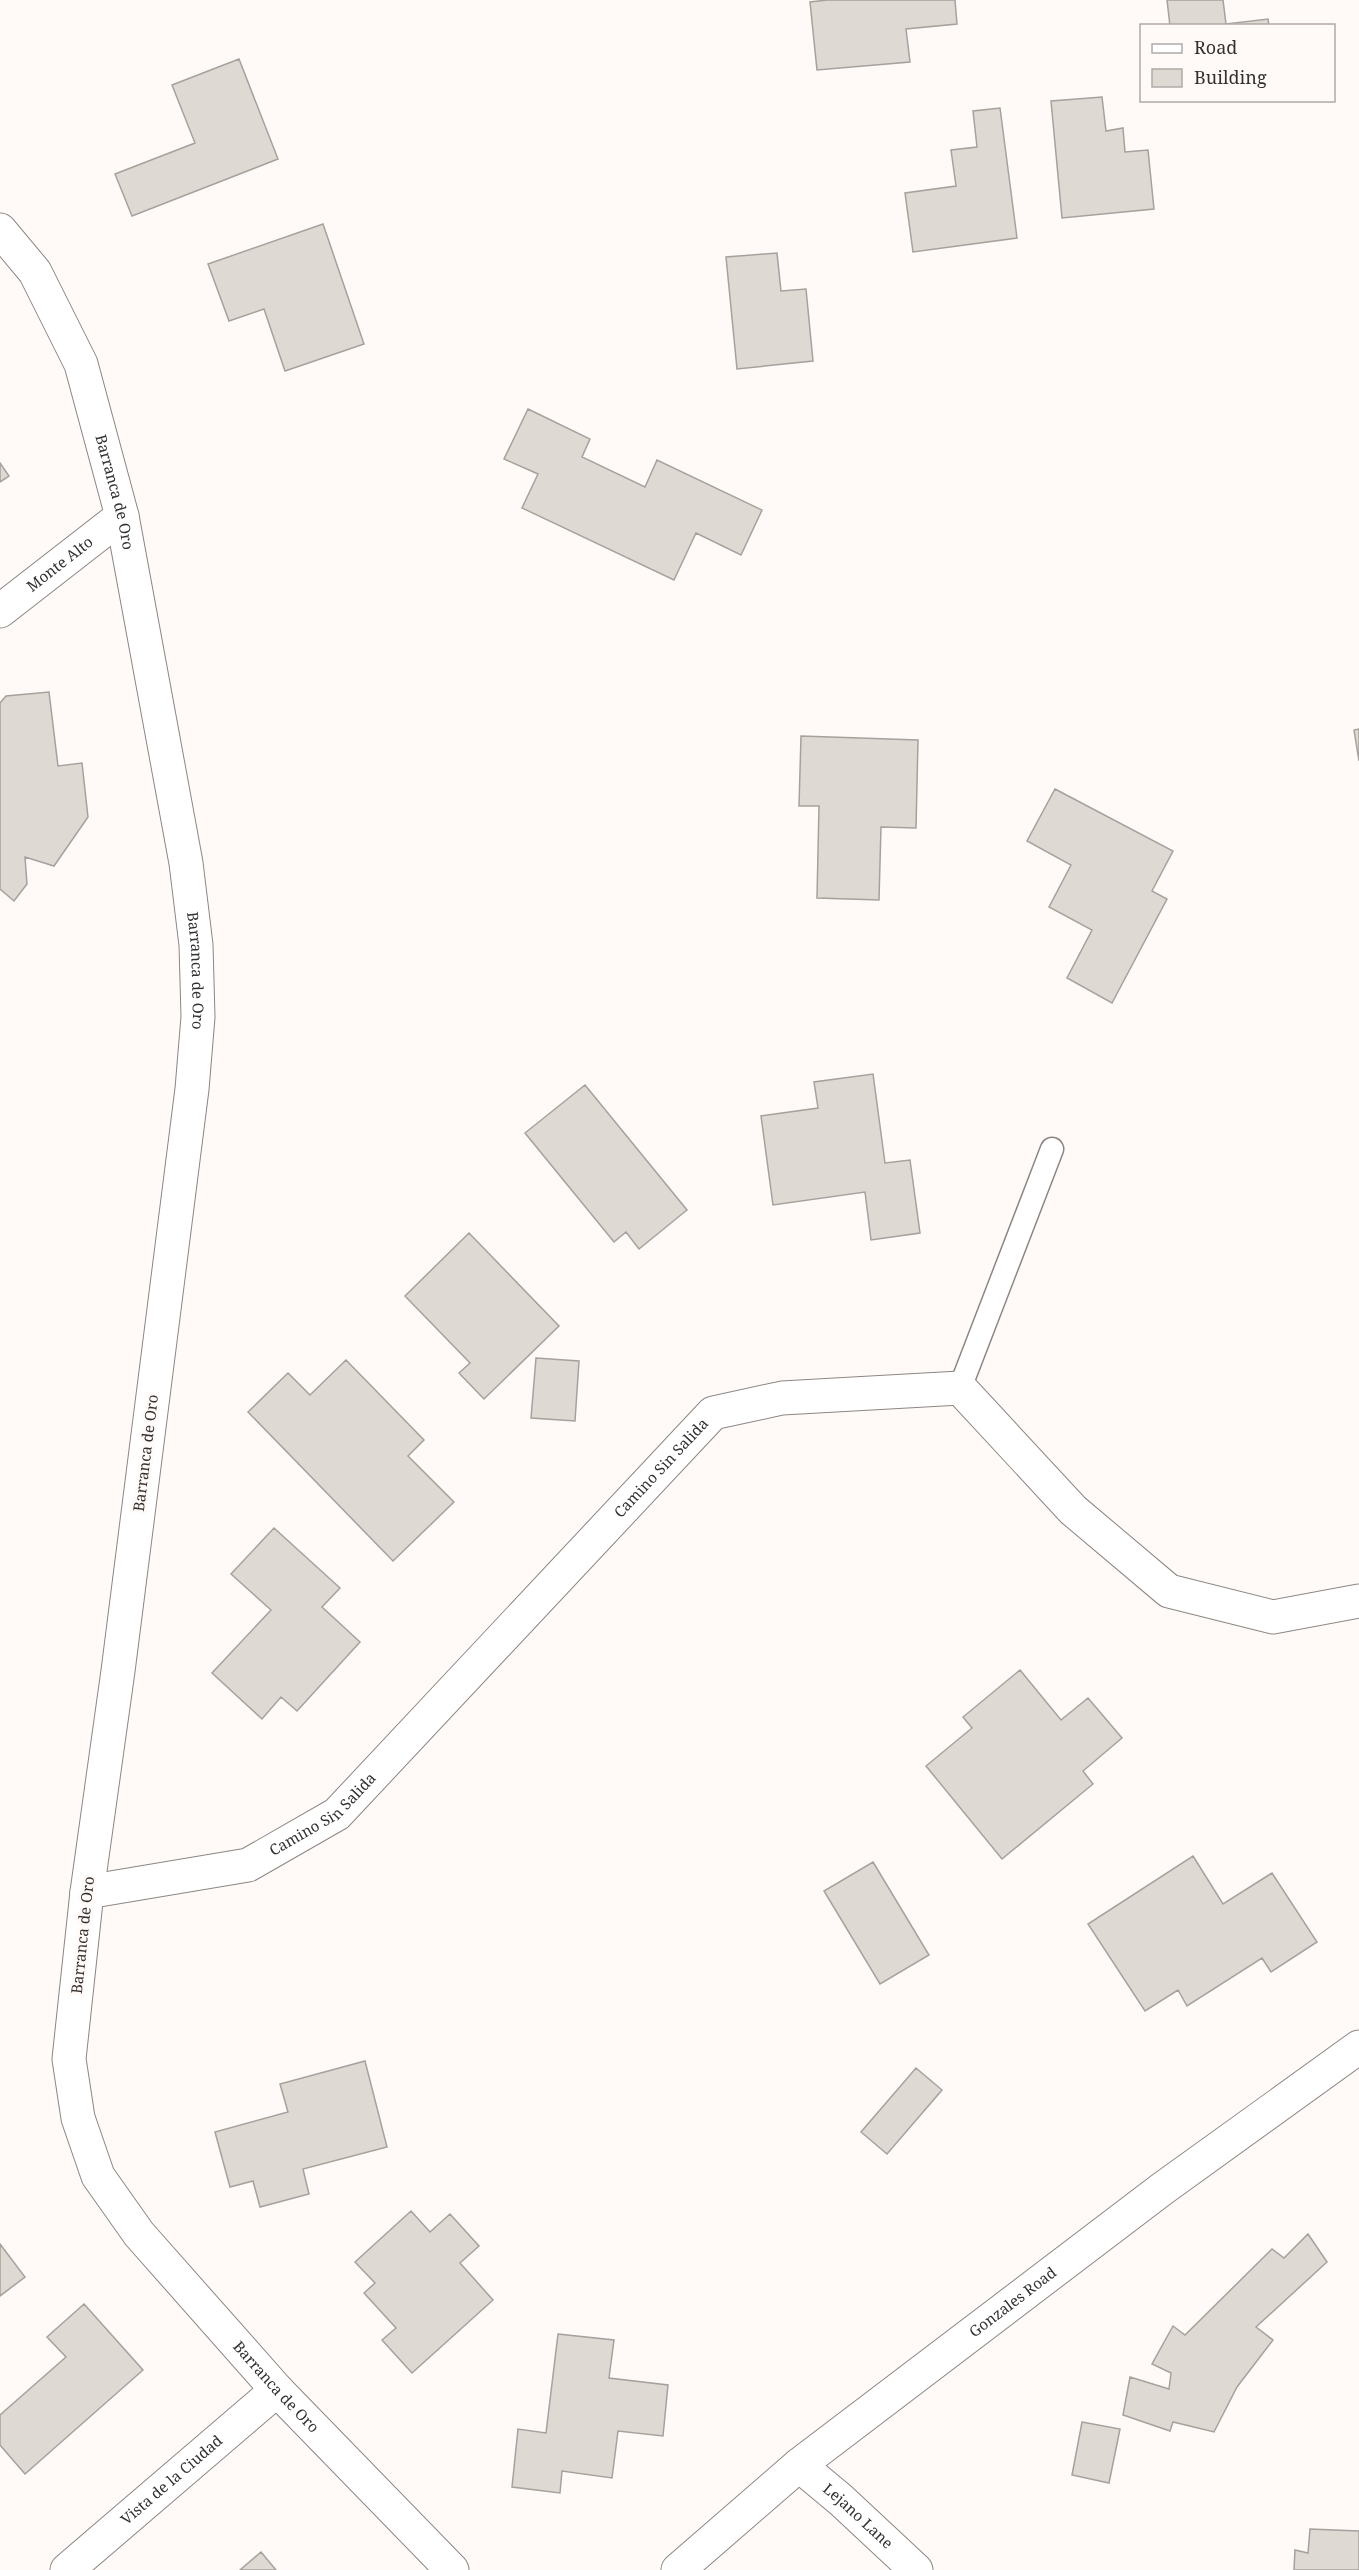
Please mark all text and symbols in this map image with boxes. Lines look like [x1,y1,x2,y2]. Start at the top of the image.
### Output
legend [1140,24,1335,102]
text: Road [1194,35,1237,59]
text: Building [1194,65,1267,89]
street label: Barranca de Oro [91,432,139,551]
street label: Monte Alto [22,531,97,596]
street label: Barranca de Oro [183,910,209,1030]
street label: Barranca de Oro [128,1393,162,1513]
street label: Camino Sin Salida [609,1413,712,1521]
street label: Camino Sin Salida [265,1768,380,1860]
street label: Barranca de Oro [66,1875,98,1995]
street label: Gonzales Road [965,2262,1060,2341]
street label: Barranca de Oro [229,2336,324,2437]
street label: Vista de la Ciudad [116,2430,226,2529]
street label: Lejano Lane [819,2478,898,2553]

